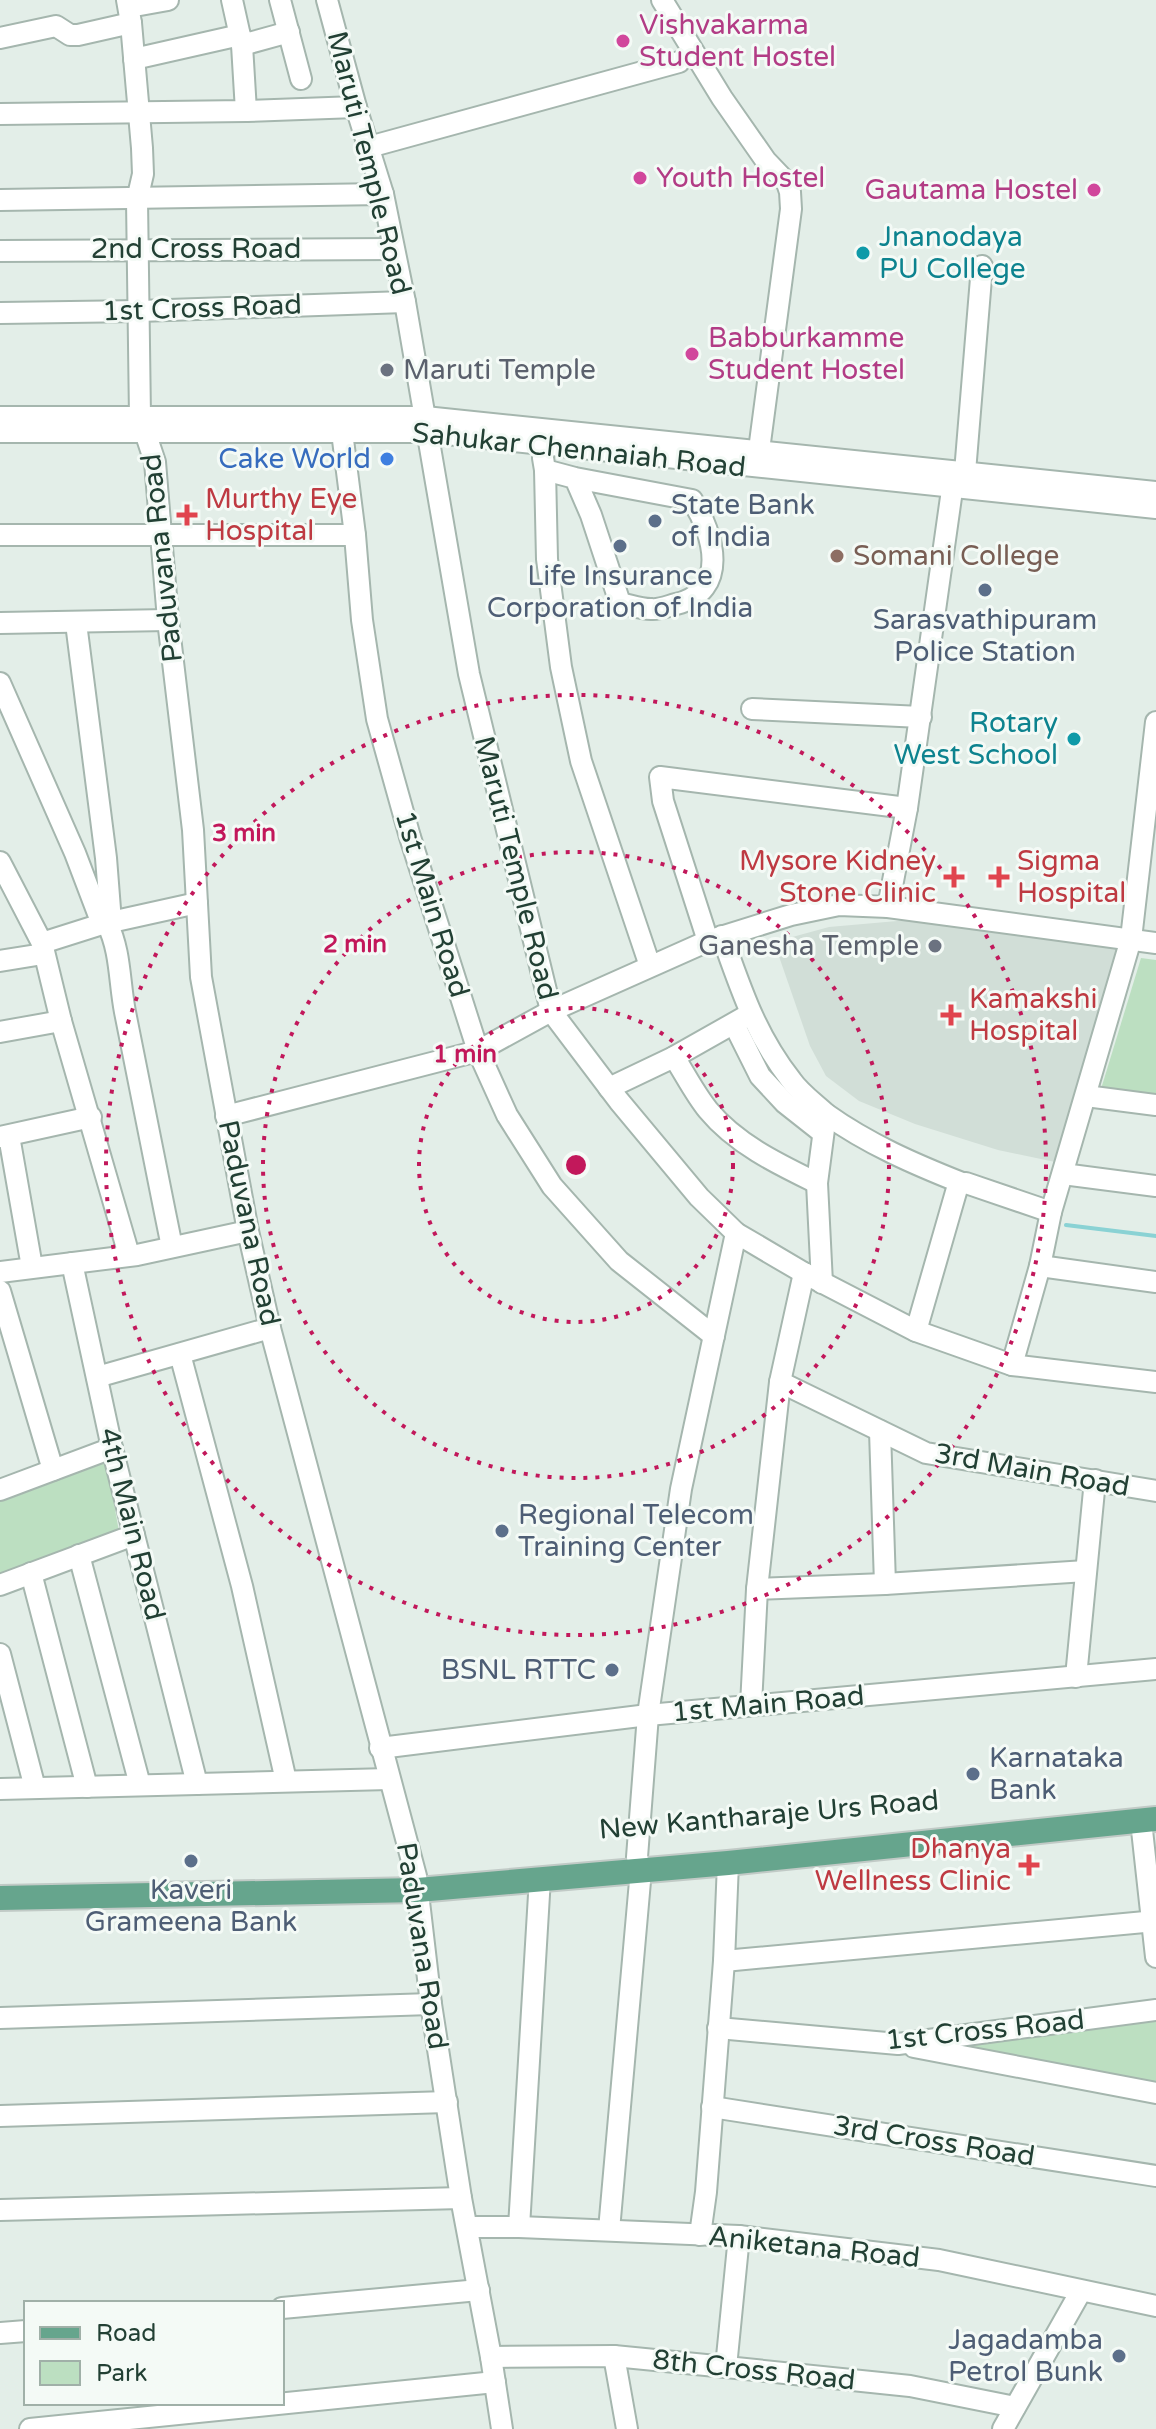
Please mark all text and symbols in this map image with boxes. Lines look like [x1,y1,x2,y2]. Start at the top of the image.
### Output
place label: Vishvakarma Student Hostel [639,8,836,74]
street label: Maruti Temple Road [320,28,418,298]
marker: Vishvakarma Student Hostel [614,32,632,50]
place label: Youth Hostel [656,161,825,195]
marker: Youth Hostel [631,169,649,187]
place label: Gautama Hostel [865,173,1078,207]
marker: Gautama Hostel [1085,181,1103,199]
place label: Jnanodaya PU College [879,220,1026,286]
street label: 2nd Cross Road [91,232,301,266]
marker: Jnanodaya PU College [854,244,872,262]
street label: 1st Cross Road [101,288,303,328]
place label: Babburkamme Student Hostel [708,321,905,387]
marker: Babburkamme Student Hostel [683,345,701,363]
place label: Maruti Temple [403,353,596,387]
marker: Maruti Temple [378,361,396,379]
street label: Sahukar Chennaiah Road [410,416,748,484]
place label: Cake World [218,442,371,476]
marker: Cake World [378,450,396,468]
street label: Paduvana Road [134,452,190,664]
place label: Murthy Eye Hospital [205,482,357,548]
place label: State Bank of India [671,488,815,554]
marker: Murthy Eye Hospital [176,504,198,526]
marker: State Bank of India [646,512,664,530]
marker: Life Insurance Corporation of India [611,537,629,555]
place label: Somani College [853,539,1059,573]
marker: Somani College [828,547,846,565]
place label: Life Insurance Corporation of India [487,559,753,625]
marker: Sarasvathipuram Police Station [976,581,994,599]
place label: Sarasvathipuram Police Station [873,603,1097,669]
place label: Rotary West School [894,706,1058,772]
marker: Rotary West School [1065,730,1083,748]
street label: Maruti Temple Road [467,733,565,1003]
street label: 1st Main Road [387,807,477,1001]
text: 3 min [212,819,276,848]
place label: Mysore Kidney Stone Clinic [739,844,936,910]
place label: Sigma Hospital [1017,844,1126,910]
marker: Mysore Kidney Stone Clinic [943,866,965,888]
marker: Sigma Hospital [988,866,1010,888]
place label: Ganesha Temple [698,929,919,963]
text: 2 min [323,930,387,959]
marker: Ganesha Temple [926,937,944,955]
place label: Kamakshi Hospital [969,982,1098,1048]
marker: Kamakshi Hospital [940,1004,962,1026]
text: 1 min [433,1040,497,1069]
street label: Paduvana Road [211,1117,287,1329]
centre of rings [562,1151,590,1179]
street label: 4th Main Road [92,1424,172,1624]
street label: 3rd Main Road [932,1436,1132,1504]
place label: Regional Telecom Training Center [518,1498,754,1564]
marker: Regional Telecom Training Center [493,1522,511,1540]
place label: BSNL RTTC [441,1653,596,1687]
marker: BSNL RTTC [603,1661,621,1679]
street label: 1st Main Road [670,1679,866,1729]
place label: Karnataka Bank [989,1741,1124,1807]
marker: Karnataka Bank [964,1765,982,1783]
street label: New Kantharaje Urs Road [598,1783,940,1847]
place label: Dhanya Wellness Clinic [815,1832,1011,1898]
street label: Paduvana Road [389,1840,455,2052]
marker: Kaveri Grameena Bank [182,1852,200,1870]
marker: Dhanya Wellness Clinic [1018,1854,1040,1876]
place label: Kaveri Grameena Bank [85,1873,297,1939]
street label: 1st Cross Road [884,2003,1086,2057]
street label: 3rd Cross Road [831,2108,1037,2174]
street label: Aniketana Road [707,2219,921,2275]
legend [24,2301,284,2405]
text: Road [96,2319,156,2348]
place label: Jagadamba Petrol Bunk [948,2323,1103,2389]
street label: 8th Cross Road [651,2342,857,2398]
marker: Jagadamba Petrol Bunk [1110,2347,1128,2365]
text: Park [96,2359,147,2388]

